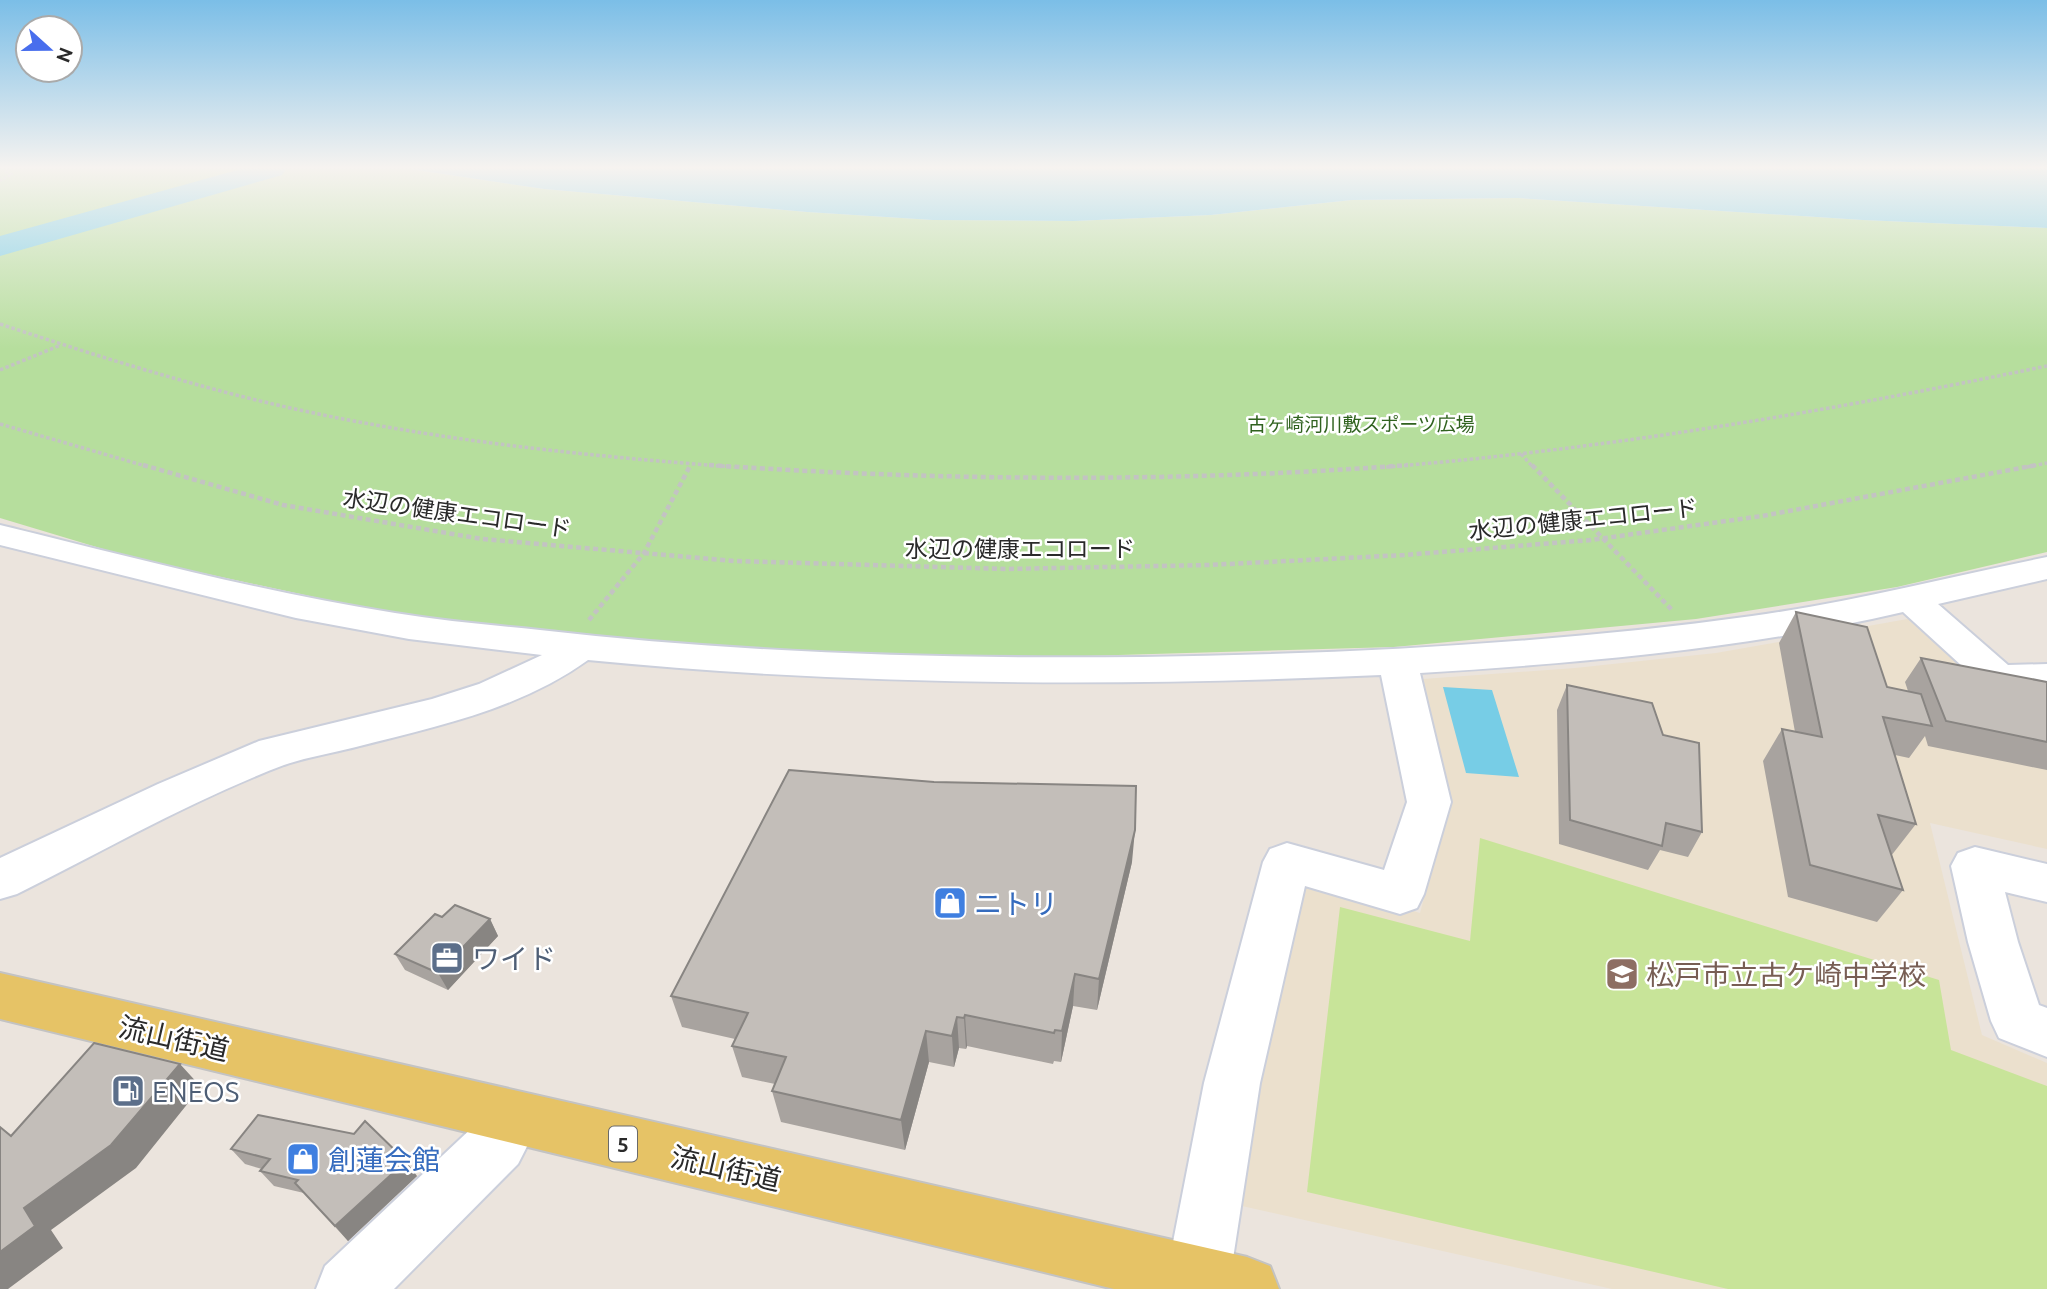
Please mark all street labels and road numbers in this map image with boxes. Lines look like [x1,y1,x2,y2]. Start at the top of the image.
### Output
street label: 水辺の健康エコロード [341,485,573,541]
street label: 水辺の健康エコロード [1467,495,1699,543]
street label: 水辺の健康エコロード [905,536,1135,561]
street label: 流山街道 [116,1010,232,1066]
road number: 5 [609,1126,637,1162]
street label: 流山街道 [668,1140,784,1196]

